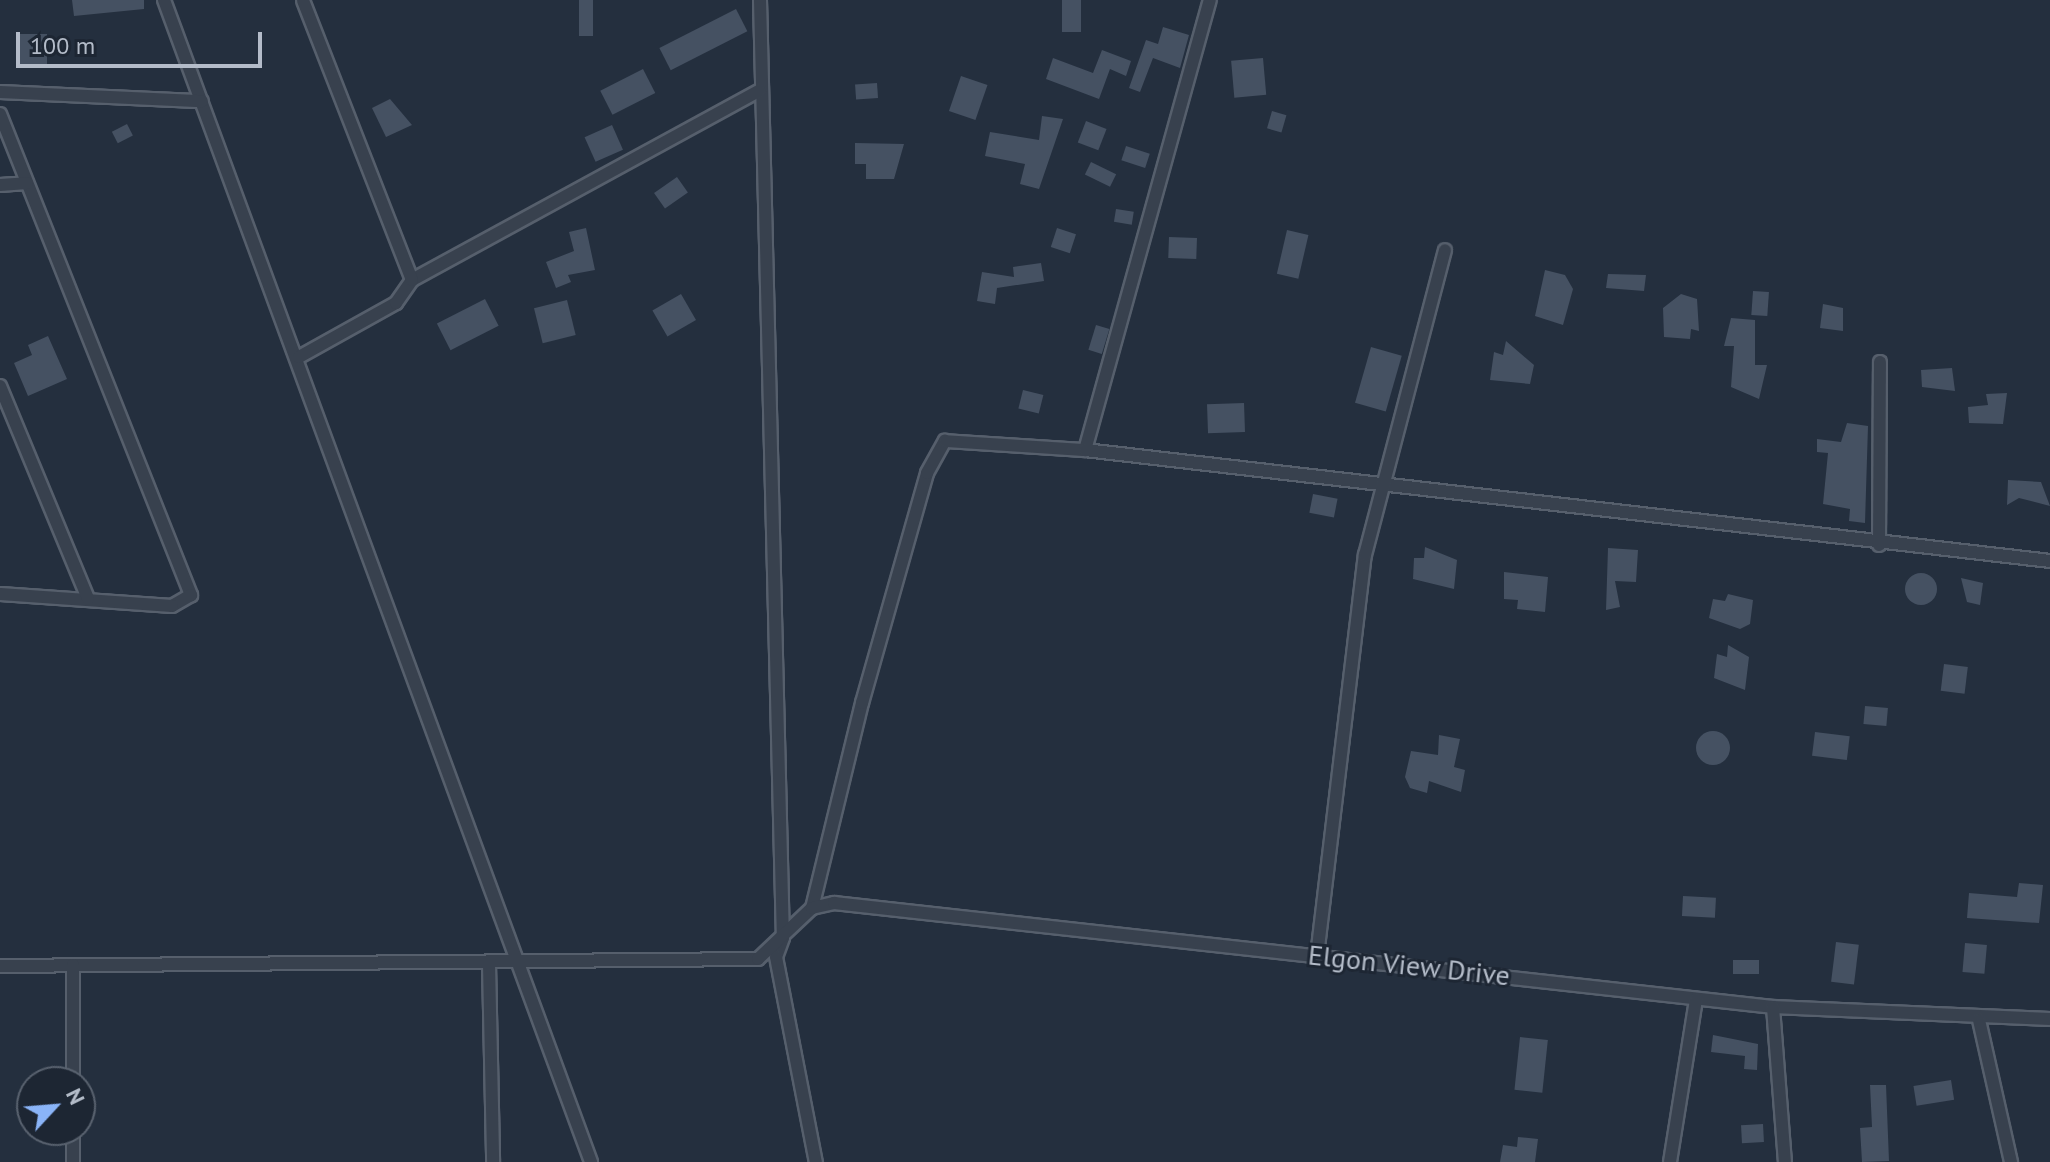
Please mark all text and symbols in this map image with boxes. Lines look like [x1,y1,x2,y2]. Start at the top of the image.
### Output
scale bar [20,16,266,66]
text: 100 m [30,30,95,61]
street label: Elgon View Drive [1306,938,1512,992]
north arrow [16,1066,96,1146]
text: N [60,1084,92,1109]

